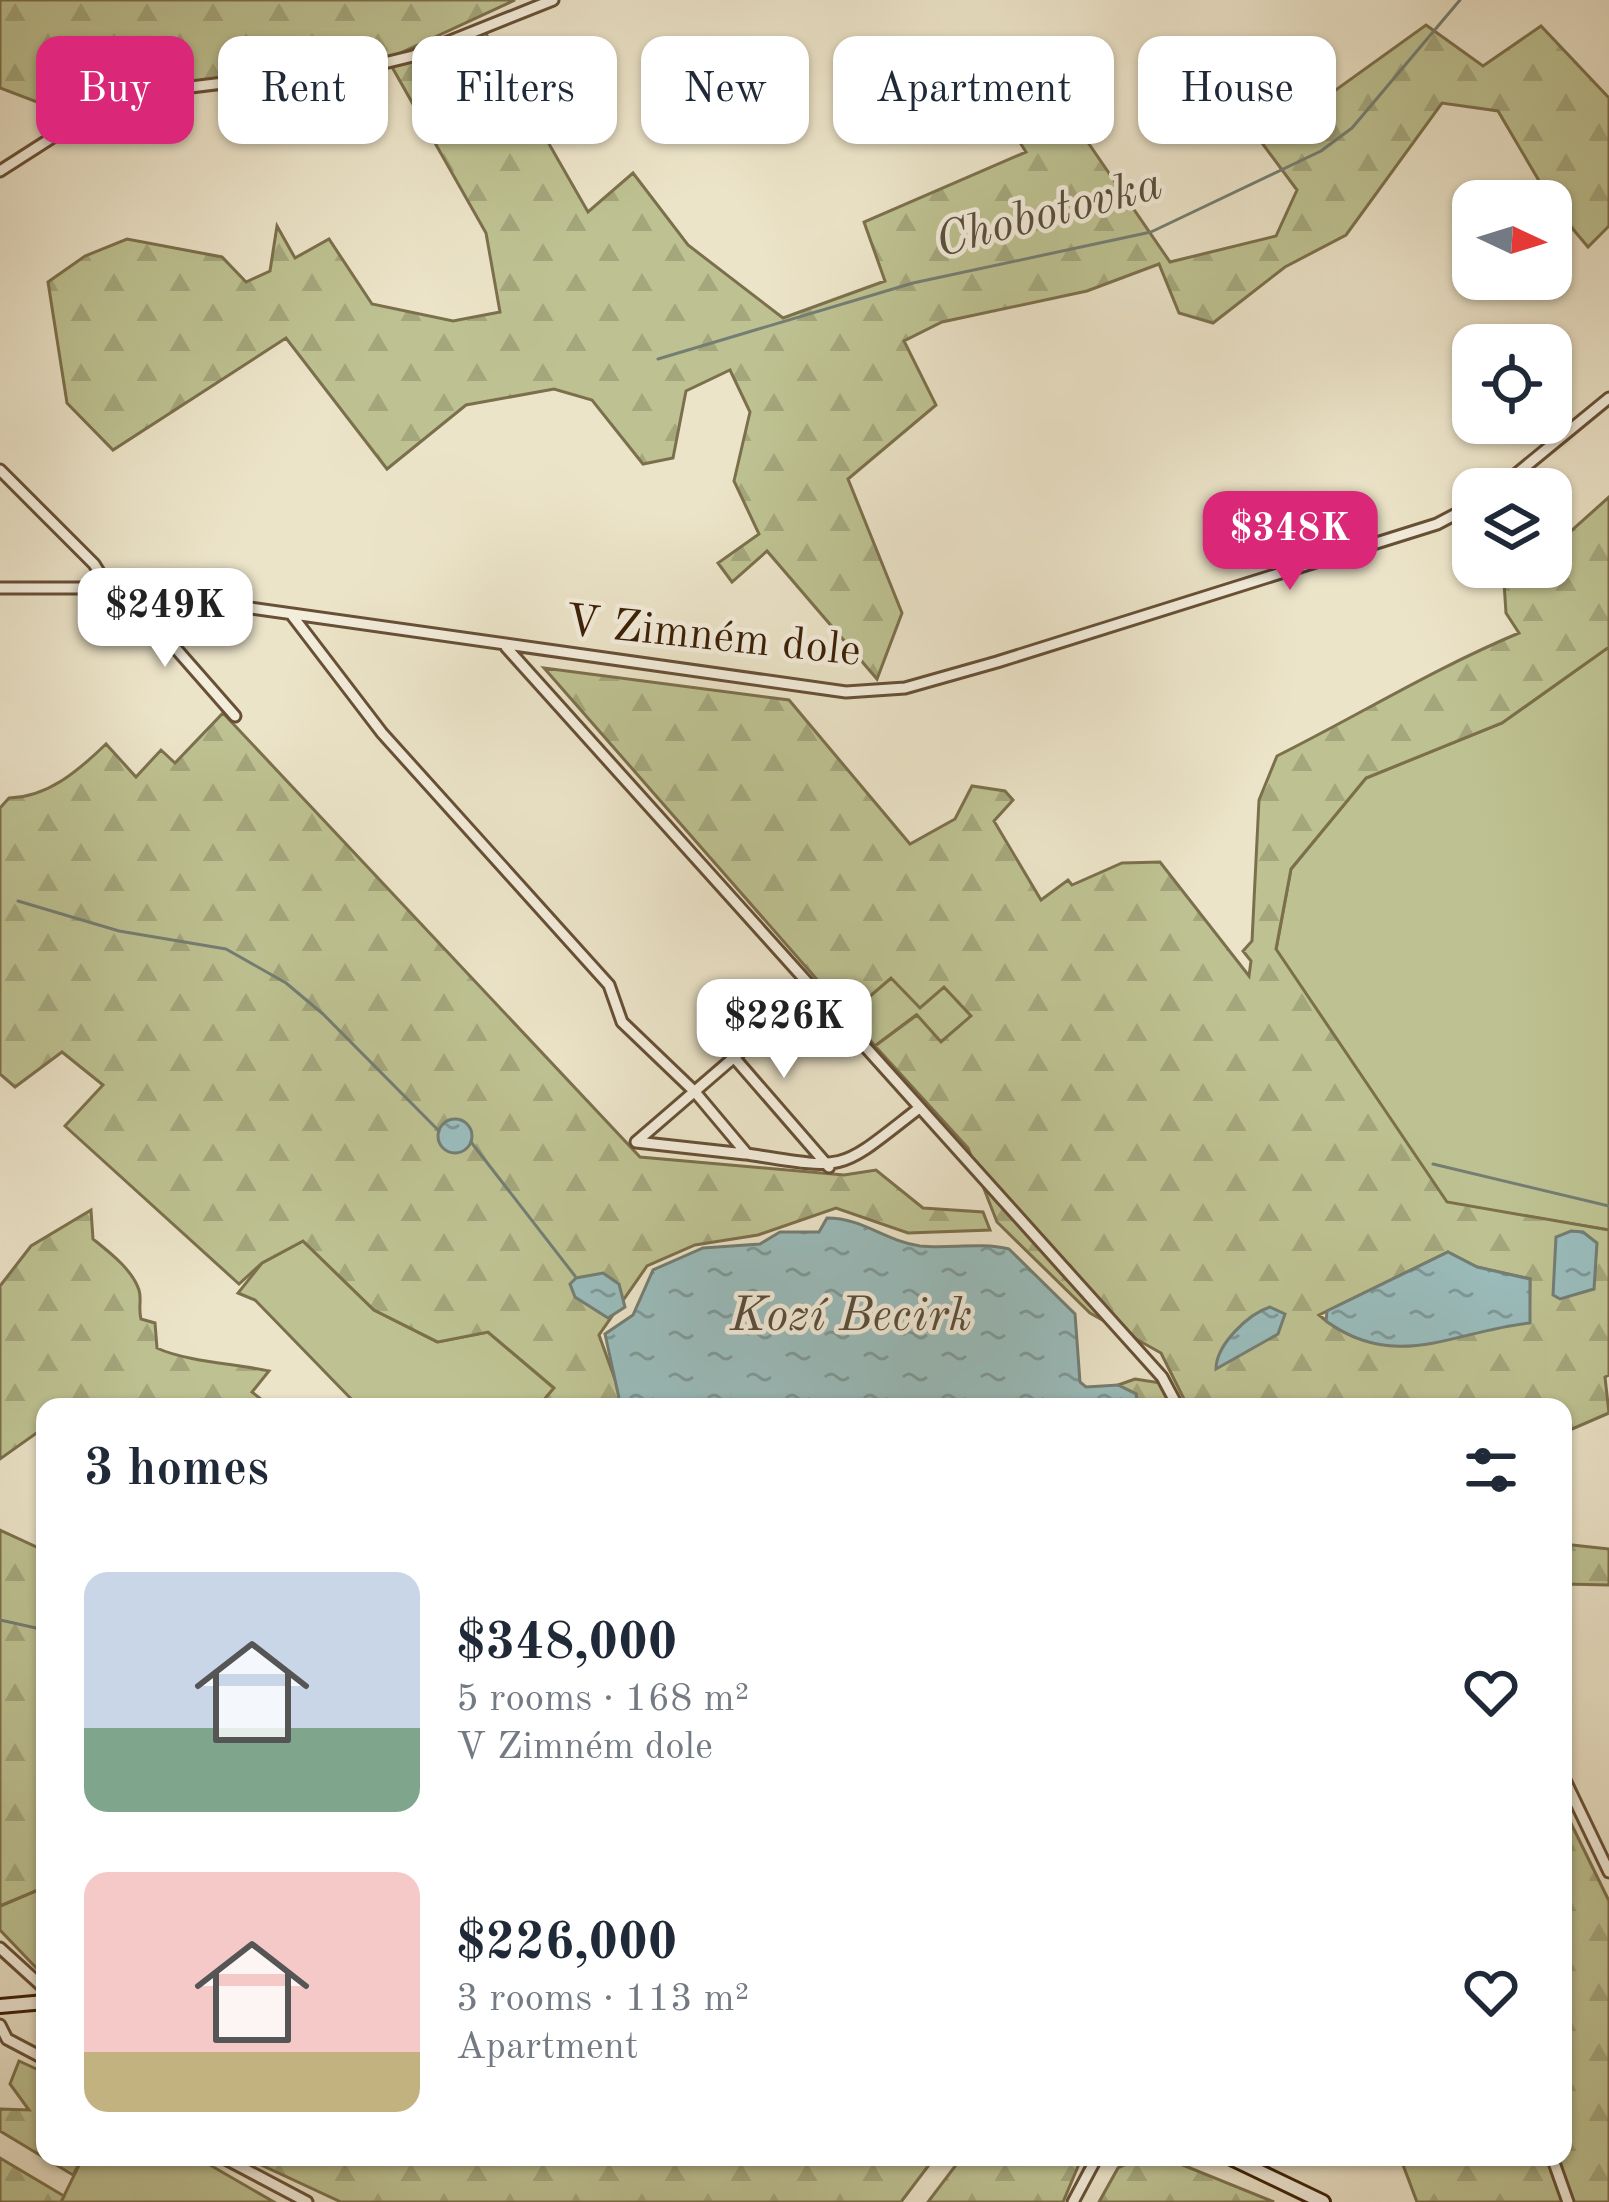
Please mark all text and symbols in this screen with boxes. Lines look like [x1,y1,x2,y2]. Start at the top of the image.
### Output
chip: Buy [36,36,194,144]
chip: Rent [218,36,388,144]
chip: Filters [412,36,617,144]
chip: New [641,36,809,144]
chip: Apartment [833,36,1114,144]
chip: House [1138,36,1336,144]
water label: Chobotovka [930,161,1168,267]
north arrow [1452,180,1572,300]
map controls [1452,180,1572,588]
button: locate [1452,324,1572,444]
button: layers [1452,468,1572,588]
pin: $348K [1206,491,1374,593]
text: $348K [1230,510,1350,549]
pin: $249K [81,568,249,670]
text: $249K [105,587,225,626]
street label: V Zimném dole [563,600,863,676]
pin: $226K [700,979,868,1081]
text: $226K [724,998,844,1037]
water label: Kozí Becirk [729,1293,972,1341]
icon: filters [1458,1437,1524,1503]
text: 3 homes [84,1445,269,1496]
text: $348,000 [456,1619,677,1670]
icon: home [180,1620,324,1764]
icon: heart [1458,1659,1524,1725]
text: 5 rooms · 168 m² [456,1680,749,1719]
text: V Zimném dole [456,1728,713,1767]
text: $226,000 [456,1919,677,1970]
icon: home [180,1920,324,2064]
icon: heart [1458,1959,1524,2025]
text: 3 rooms · 113 m² [456,1980,749,2019]
text: Apartment [456,2028,639,2067]

